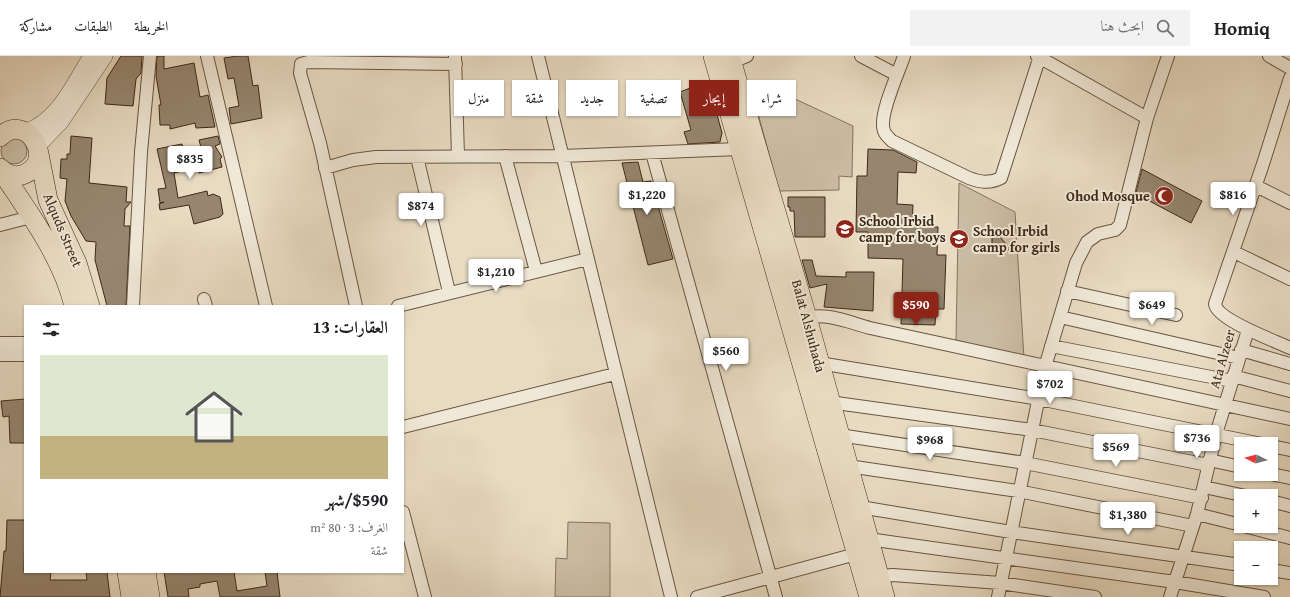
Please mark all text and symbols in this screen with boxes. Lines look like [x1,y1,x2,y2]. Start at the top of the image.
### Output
search box [910,10,1190,46]
text: Homiq [1214,14,1270,42]
text: ابحث هنا [1101,15,1144,36]
text: مشاركة [20,16,52,36]
text: الطبقات [74,16,112,36]
text: الخريطة [134,16,168,36]
icon: search [1154,17,1176,39]
chip: منزل [454,80,504,116]
chip: شقة [512,80,558,116]
chip: جديد [566,80,618,116]
chip: تصفية [626,80,681,116]
chip: إيجار [689,80,739,116]
chip: شراء [747,80,796,116]
pin: $835 [166,146,214,180]
text: $835 [177,149,203,168]
pin: $1,220 [614,182,680,216]
pin: $816 [1209,182,1257,216]
text: $1,220 [628,185,666,204]
mosque icon: Ohod Mosque [1153,185,1175,207]
text: $816 [1220,185,1246,204]
place label: Ohod Mosque [1066,186,1150,206]
street label: Alquds Street [38,190,88,270]
pin: $874 [397,193,445,227]
text: $874 [408,196,434,215]
place label: School Irbid camp for boys [859,211,946,247]
school or university icon: School Irbid camp for boys [834,218,856,240]
place label: School Irbid camp for girls [973,221,1060,257]
school or university icon: School Irbid camp for girls [948,228,970,250]
pin: $1,210 [463,259,529,293]
text: $1,210 [477,262,515,281]
street label: Balat Alshuhada [787,277,831,375]
pin: $590 [892,292,940,326]
pin: $649 [1128,292,1176,326]
text: $590 [903,295,929,314]
text: $649 [1139,295,1165,314]
text: العقارات: 13 [312,314,388,339]
icon: filters [40,318,62,340]
street label: Ata Alzeer [1204,327,1240,391]
pin: $560 [702,338,750,372]
text: $560 [713,341,739,360]
pin: $702 [1026,371,1074,405]
text: $702 [1037,374,1063,393]
icon: home [178,381,250,453]
pin: $736 [1173,425,1221,459]
pin: $968 [906,427,954,461]
text: $736 [1184,428,1210,447]
text: $968 [917,430,943,449]
pin: $569 [1092,434,1140,468]
text: $569 [1103,437,1129,456]
north arrow [1234,437,1278,481]
map controls [1234,437,1278,585]
text: $590/شهر [325,487,388,512]
button: + [1234,489,1278,533]
pin: $1,380 [1095,502,1161,536]
text: $1,380 [1109,505,1147,524]
text: الغرف: 3 · 80 m² [310,518,388,537]
text: شقة [371,541,388,560]
button: − [1234,541,1278,585]

